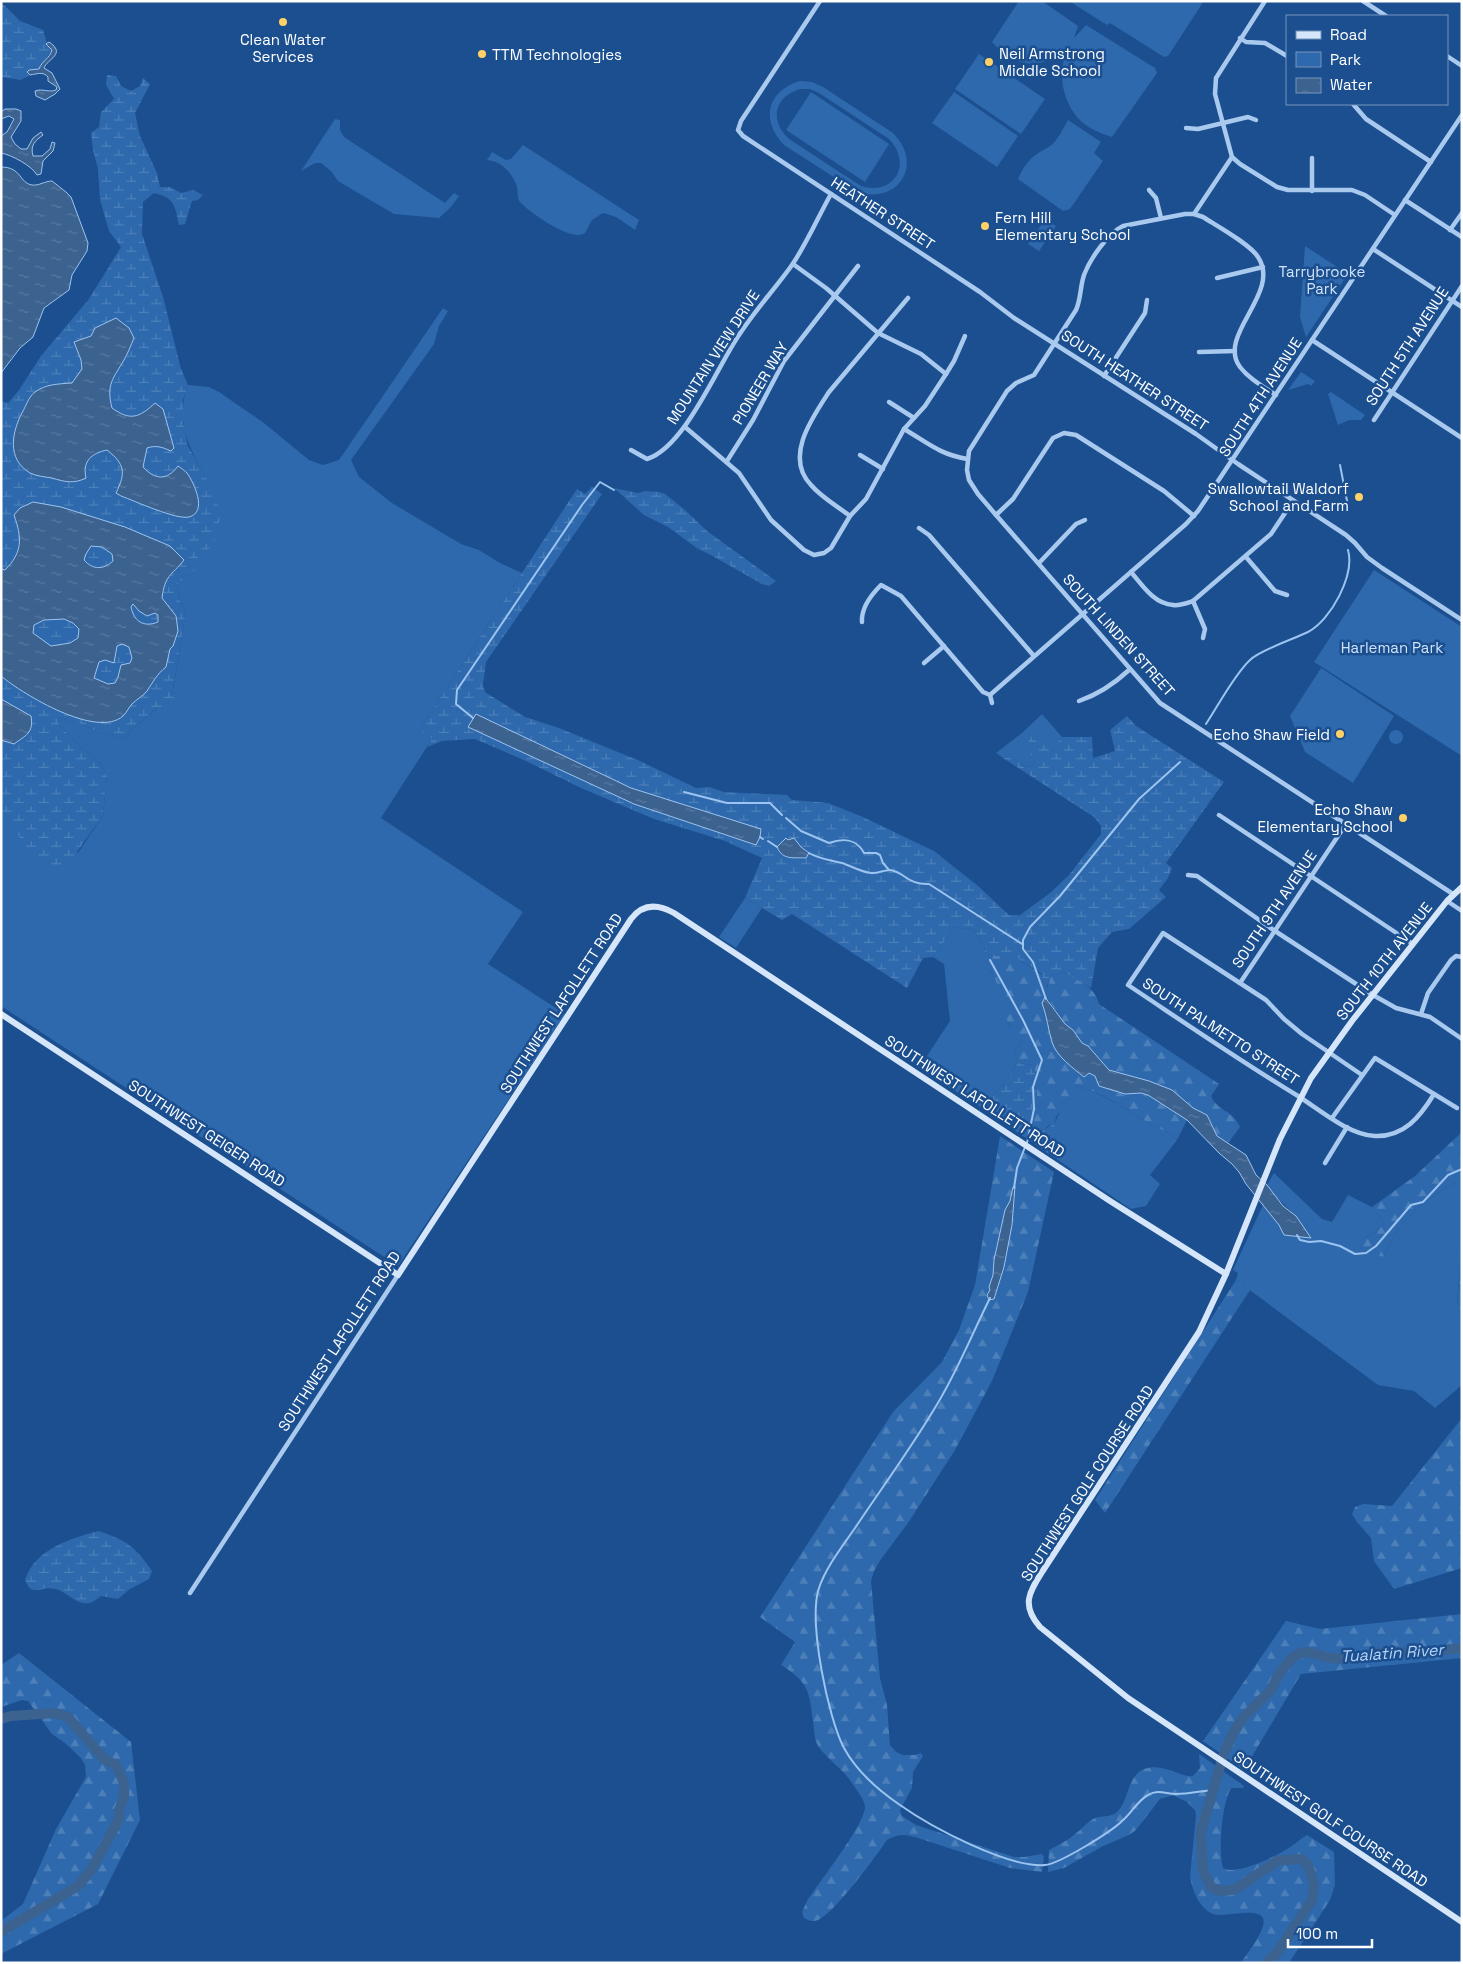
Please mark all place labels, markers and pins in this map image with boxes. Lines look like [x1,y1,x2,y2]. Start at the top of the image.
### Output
marker: Clean Water Services [277,16,289,28]
place label: Clean Water Services [240,30,326,66]
place label: Neil Armstrong Middle School [999,44,1105,80]
place label: TTM Technologies [492,45,622,64]
marker: TTM Technologies [476,48,488,60]
marker: Neil Armstrong Middle School [983,56,995,68]
place label: Fern Hill Elementary School [995,208,1131,244]
marker: Fern Hill Elementary School [979,220,991,232]
place label: Swallowtail Waldorf School and Farm [1208,479,1349,515]
marker: Swallowtail Waldorf School and Farm [1353,491,1365,503]
place label: Echo Shaw Field [1214,725,1330,744]
marker: Echo Shaw Field [1334,728,1346,740]
place label: Echo Shaw Elementary School [1257,800,1393,836]
marker: Echo Shaw Elementary School [1397,812,1409,824]

